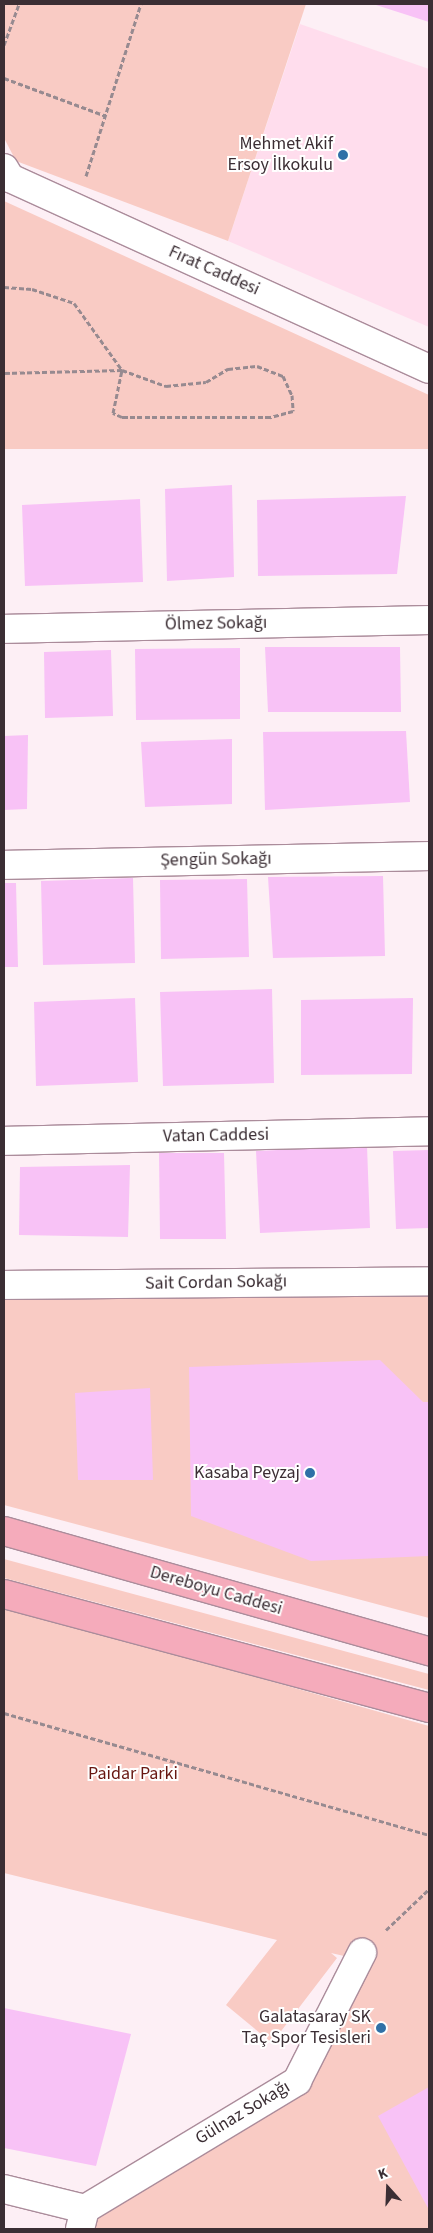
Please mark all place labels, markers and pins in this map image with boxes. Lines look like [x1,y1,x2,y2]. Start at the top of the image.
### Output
place label: Mehmet Akif Ersoy İlkokulu [228,134,333,176]
marker: Mehmet Akif Ersoy İlkokulu [337,149,349,161]
place label: Kasaba Peyzaj [194,1462,300,1484]
marker: Kasaba Peyzaj [304,1467,316,1479]
place label: Galatasaray SK Taç Spor Tesisleri [241,2007,371,2050]
marker: Galatasaray SK Taç Spor Tesisleri [375,2022,387,2034]

